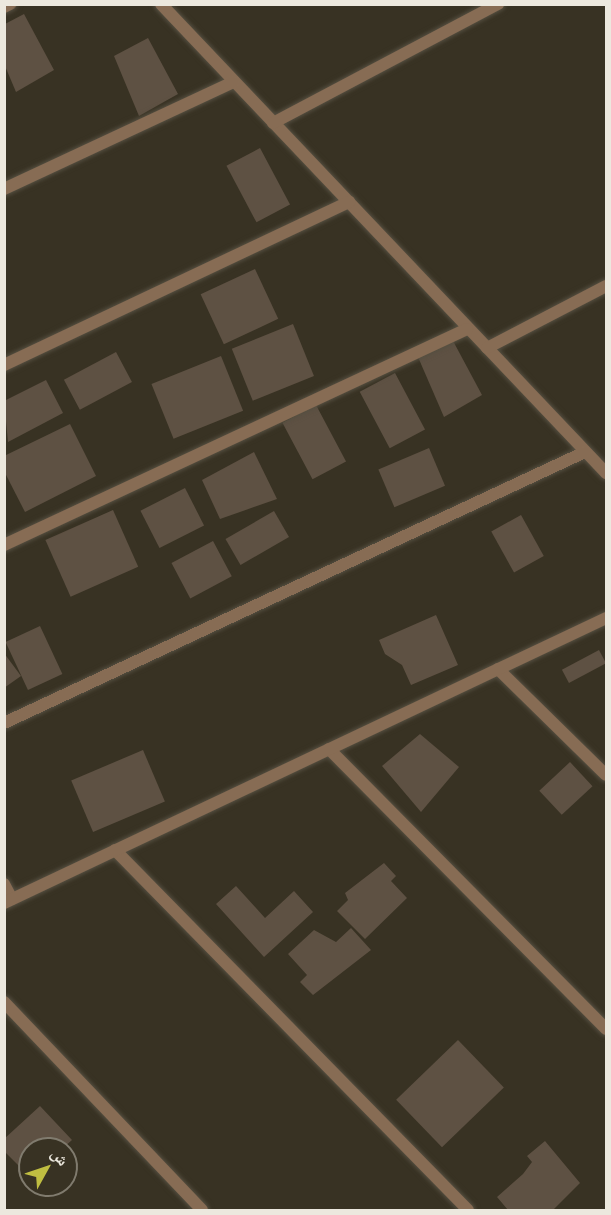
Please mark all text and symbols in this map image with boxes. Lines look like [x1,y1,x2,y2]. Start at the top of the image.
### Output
north arrow [18,1137,78,1197]
text: ش [47,1144,73,1170]

